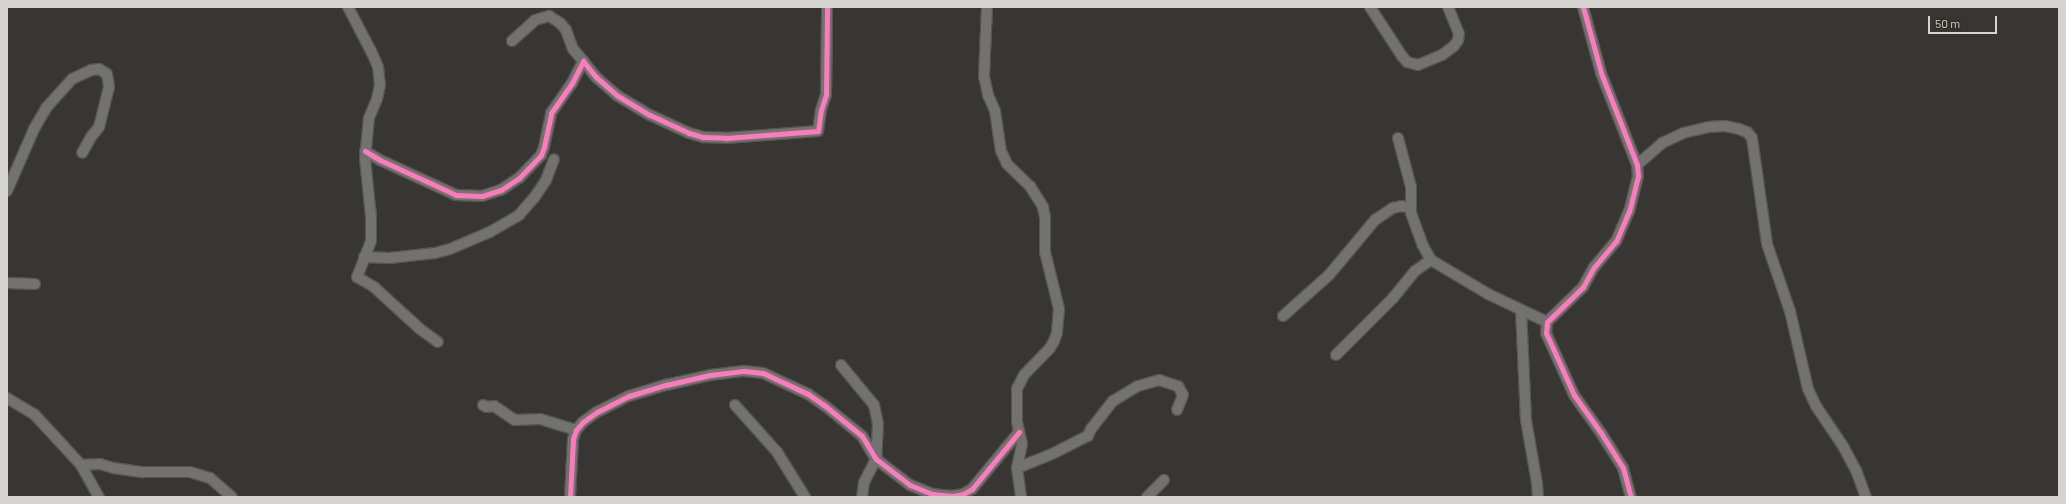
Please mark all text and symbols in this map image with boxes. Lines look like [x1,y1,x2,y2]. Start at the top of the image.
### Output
scale bar [1930,8,1999,34]
text: 50 m [1935,16,1960,30]

